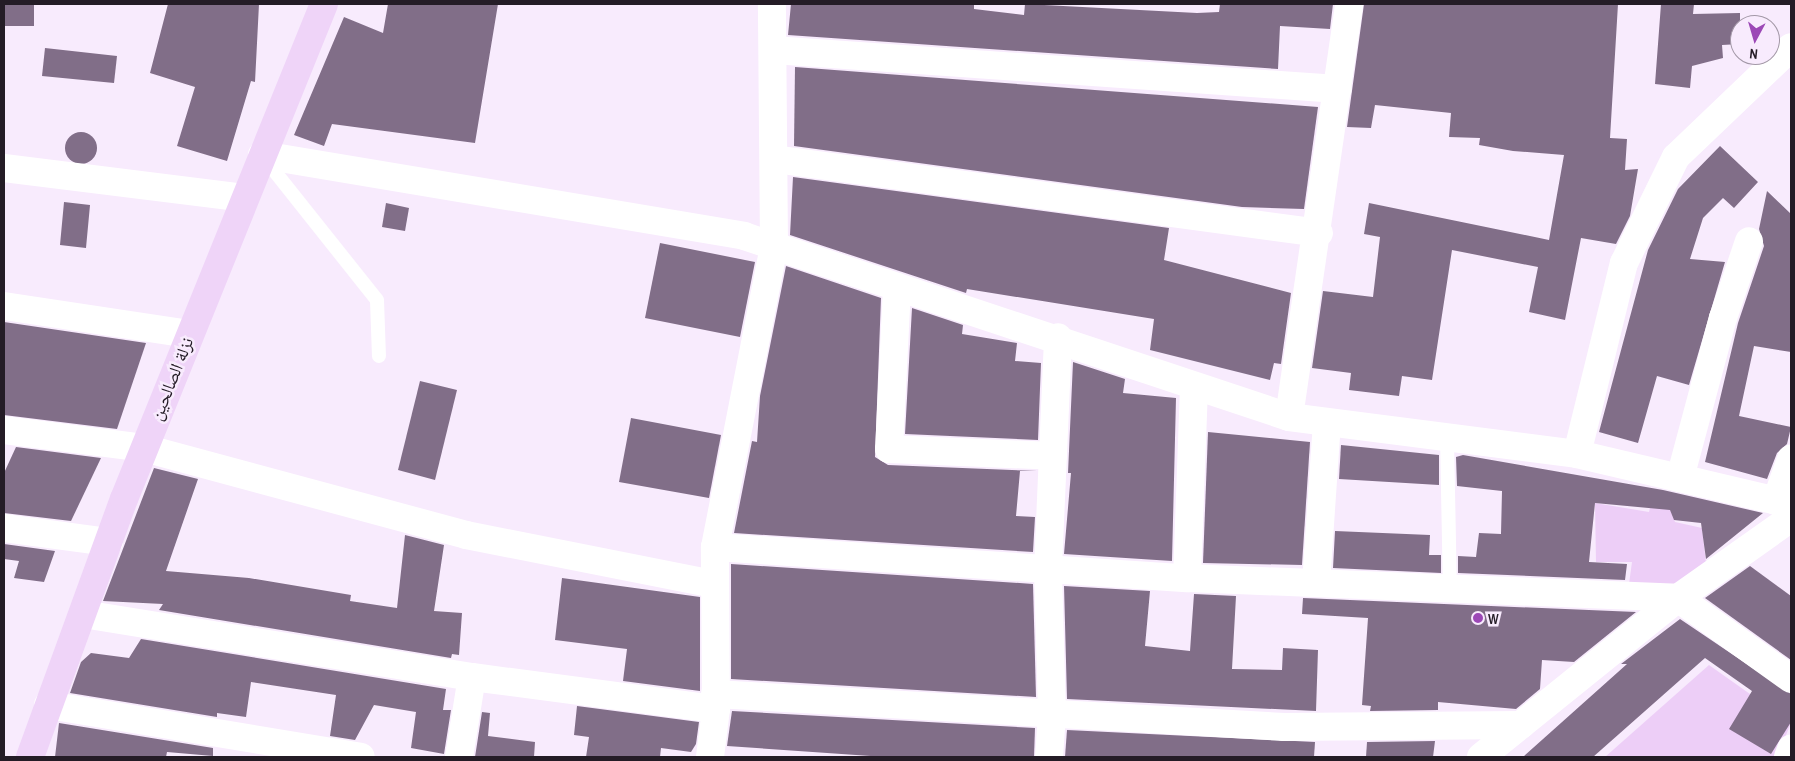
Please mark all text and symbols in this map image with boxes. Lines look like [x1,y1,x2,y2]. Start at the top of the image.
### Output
north arrow [1730,15,1780,65]
text: N [1748,45,1759,63]
street label: نزلة الصالحين [146,334,198,424]
place label: w [1488,607,1499,629]
marker: w [1472,612,1484,624]

